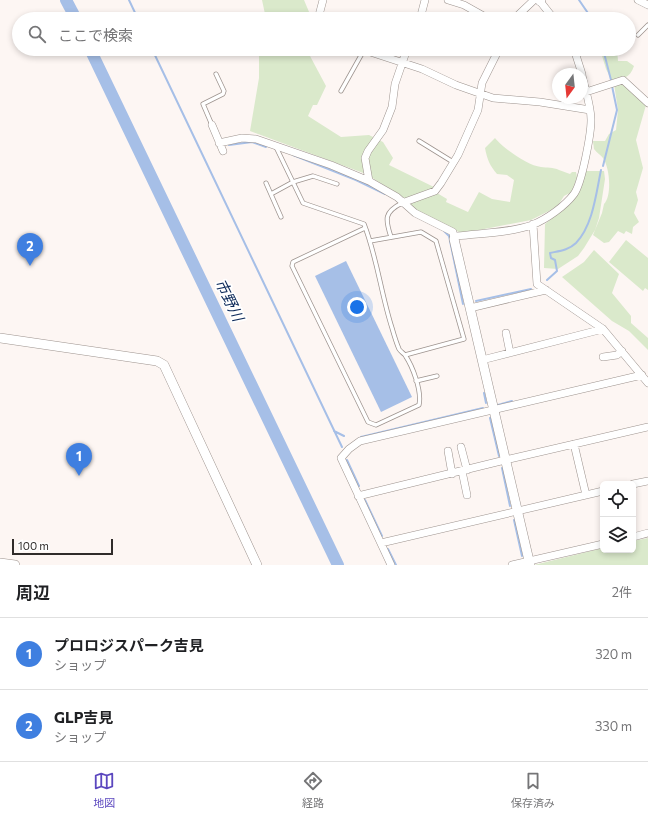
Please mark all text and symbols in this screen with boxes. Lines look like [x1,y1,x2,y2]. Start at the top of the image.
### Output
search box [12,12,636,56]
icon: search [26,23,48,45]
text: ここで検索 [58,26,133,44]
north arrow [552,68,588,104]
pin: 2 [17,233,43,266]
water label: 市野川 [212,275,249,326]
your location [347,297,367,317]
pin: 1 [66,443,92,476]
map controls [600,481,636,553]
button: locate [600,481,636,517]
button: layers [600,517,636,553]
scale bar [12,537,113,556]
text: 100 m [18,539,49,552]
text: 周辺 [16,582,50,603]
text: 2件 [612,584,632,600]
text: プロロジスパーク吉見 [54,636,204,654]
text: 1 [26,646,32,662]
text: 320 m [595,646,632,662]
text: ショップ [54,657,106,673]
text: GLP吉見 [54,708,113,726]
text: 2 [25,718,33,734]
text: 330 m [595,718,632,734]
text: ショップ [54,729,106,745]
tab: 地図 [93,770,115,810]
tab: 経路 [302,770,324,810]
tab: 保存済み [511,770,555,810]

